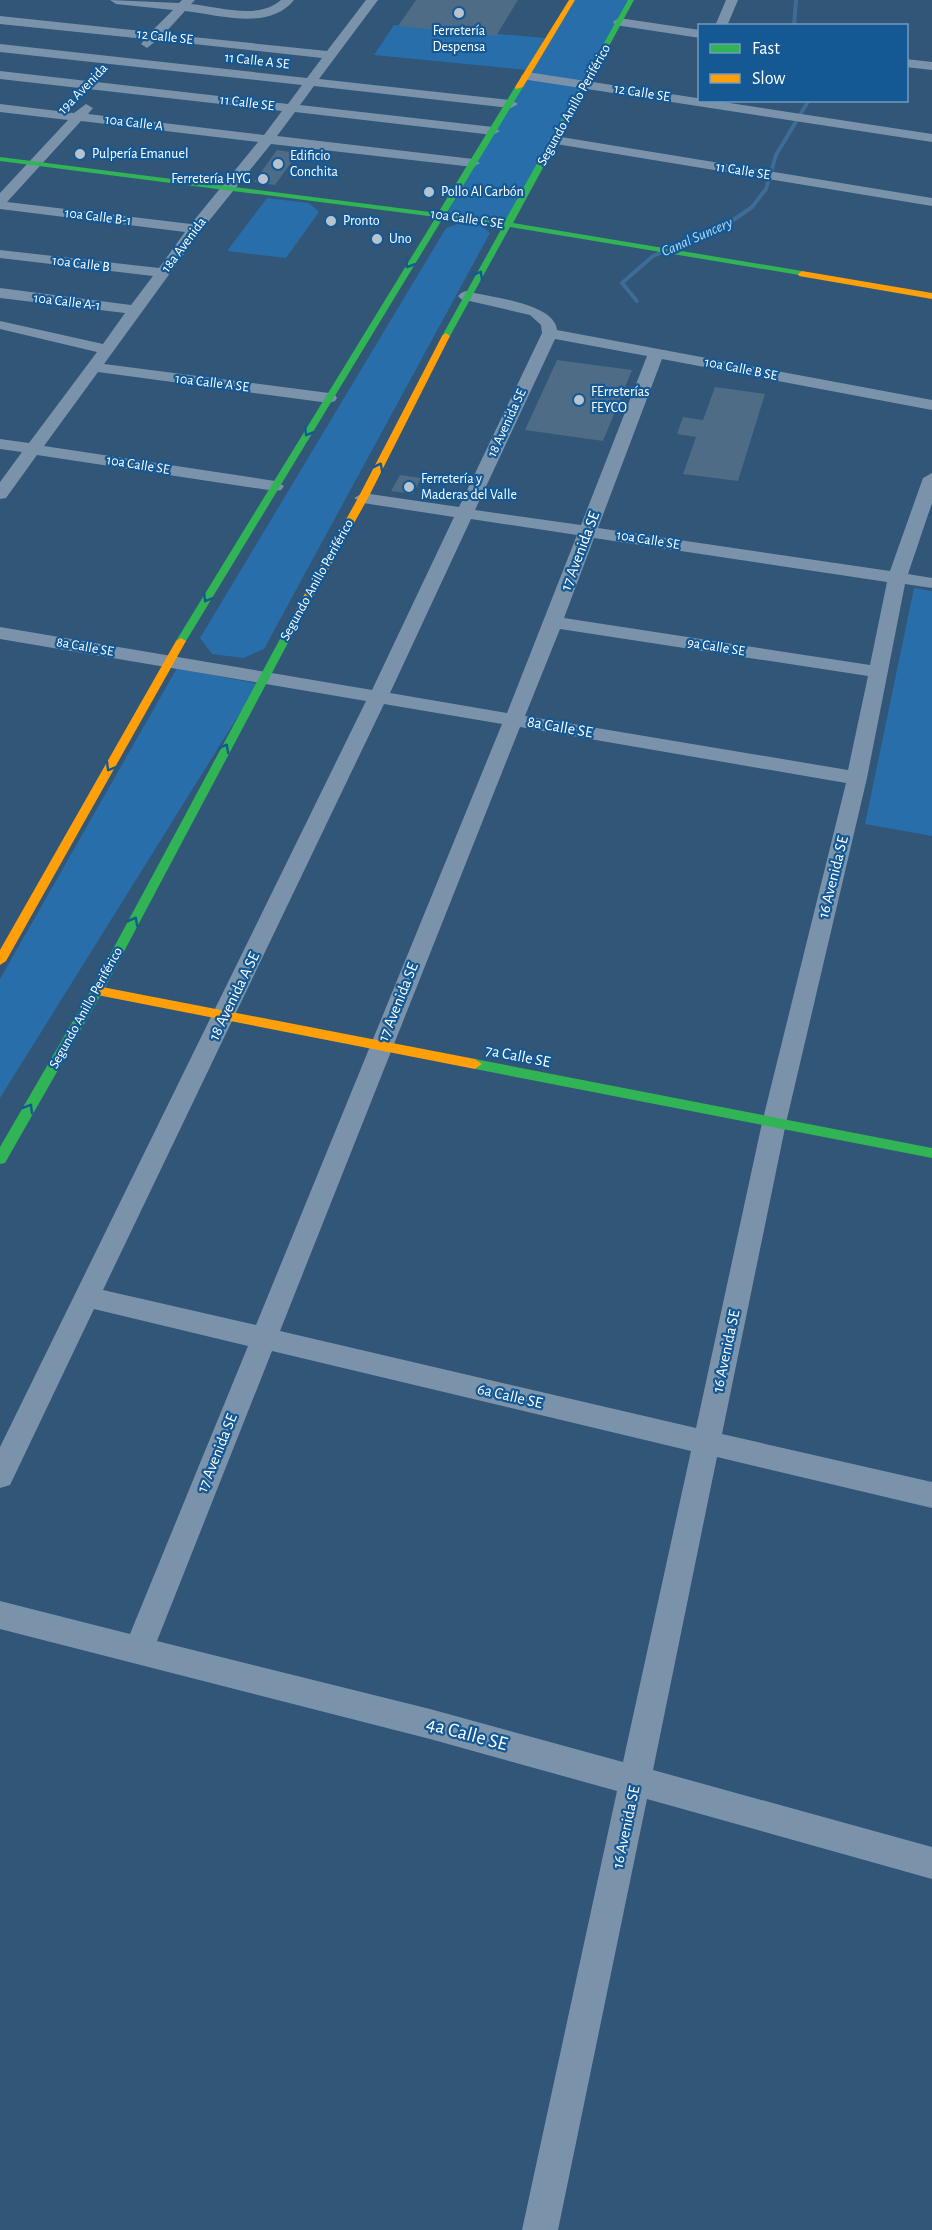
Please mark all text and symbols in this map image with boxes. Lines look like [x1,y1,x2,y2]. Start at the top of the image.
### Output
marker: Ferretería Despensa [452,6,466,20]
place label: Ferretería Despensa [432,24,486,54]
legend [698,24,908,102]
street label: 12 Calle SE [136,27,194,47]
text: Fast [752,40,780,58]
street label: Segundo Anillo Periférico [535,42,613,168]
street label: 11 Calle A SE [224,51,290,71]
street label: 19a Avenida [56,61,111,117]
text: Slow [752,70,785,88]
street label: 12 Calle SE [613,82,671,104]
street label: 11 Calle SE [219,93,275,113]
street label: 10a Calle A [104,112,164,134]
marker: Pulpería Emanuel [73,147,87,161]
place label: Pulpería Emanuel [92,147,188,161]
place label: Edificio Conchita [290,149,338,179]
marker: Edificio Conchita [271,157,285,171]
street label: 11 Calle SE [715,160,771,182]
place label: Ferretería HYG [171,172,251,186]
marker: Ferretería HYG [256,172,270,186]
marker: Pollo Al Carbón [422,185,436,199]
place label: Pollo Al Carbón [441,185,524,199]
street label: 10a Calle B-1 [64,206,132,228]
street label: 10a Calle C SE [430,207,505,231]
marker: Pronto [324,214,338,228]
place label: Pronto [343,214,380,228]
water label: Canal Suncery [659,214,736,259]
street label: 18a Avenida [159,215,209,275]
marker: Uno [370,232,384,246]
place label: Uno [389,232,412,246]
street label: 10a Calle B [51,254,111,274]
one-way arrow [404,258,416,268]
one-way arrow [471,271,483,281]
street label: 10a Calle A-1 [33,291,101,313]
street label: 10a Calle B SE [704,355,779,383]
street label: 10a Calle A SE [174,372,250,394]
place label: FErreterías FEYCO [591,385,649,415]
street label: 18 Avenida SE [485,386,529,459]
marker: FErreterías FEYCO [572,393,586,407]
one-way arrow [304,426,316,436]
street label: 10a Calle SE [105,453,171,477]
one-way arrow [372,462,383,473]
place label: Ferretería y Maderas del Valle [421,472,517,502]
marker: Ferretería y Maderas del Valle [402,480,416,494]
street label: 17 Avenida SE [558,509,603,593]
street label: Segundo Anillo Periférico [278,517,356,643]
street label: 10a Calle SE [615,528,681,552]
one-way arrow [203,592,215,602]
street label: 8a Calle SE [55,635,115,659]
street label: 9a Calle SE [686,636,746,658]
street label: 8a Calle SE [526,713,594,741]
one-way arrow [218,744,229,755]
one-way arrow [106,761,117,771]
street label: 16 Avenida SE [815,834,851,920]
one-way arrow [127,917,138,927]
street label: Segundo Anillo Periférico [47,945,125,1071]
street label: 18 Avenida A SE [206,949,262,1043]
street label: 17 Avenida SE [375,960,421,1044]
street label: 7a Calle SE [484,1042,552,1070]
one-way arrow [22,1104,34,1114]
street label: 16 Avenida SE [709,1308,743,1394]
street label: 6a Calle SE [476,1381,544,1411]
street label: 17 Avenida SE [194,1411,240,1495]
street label: 4a Calle SE [424,1714,510,1755]
street label: 16 Avenida SE [609,1784,643,1870]

